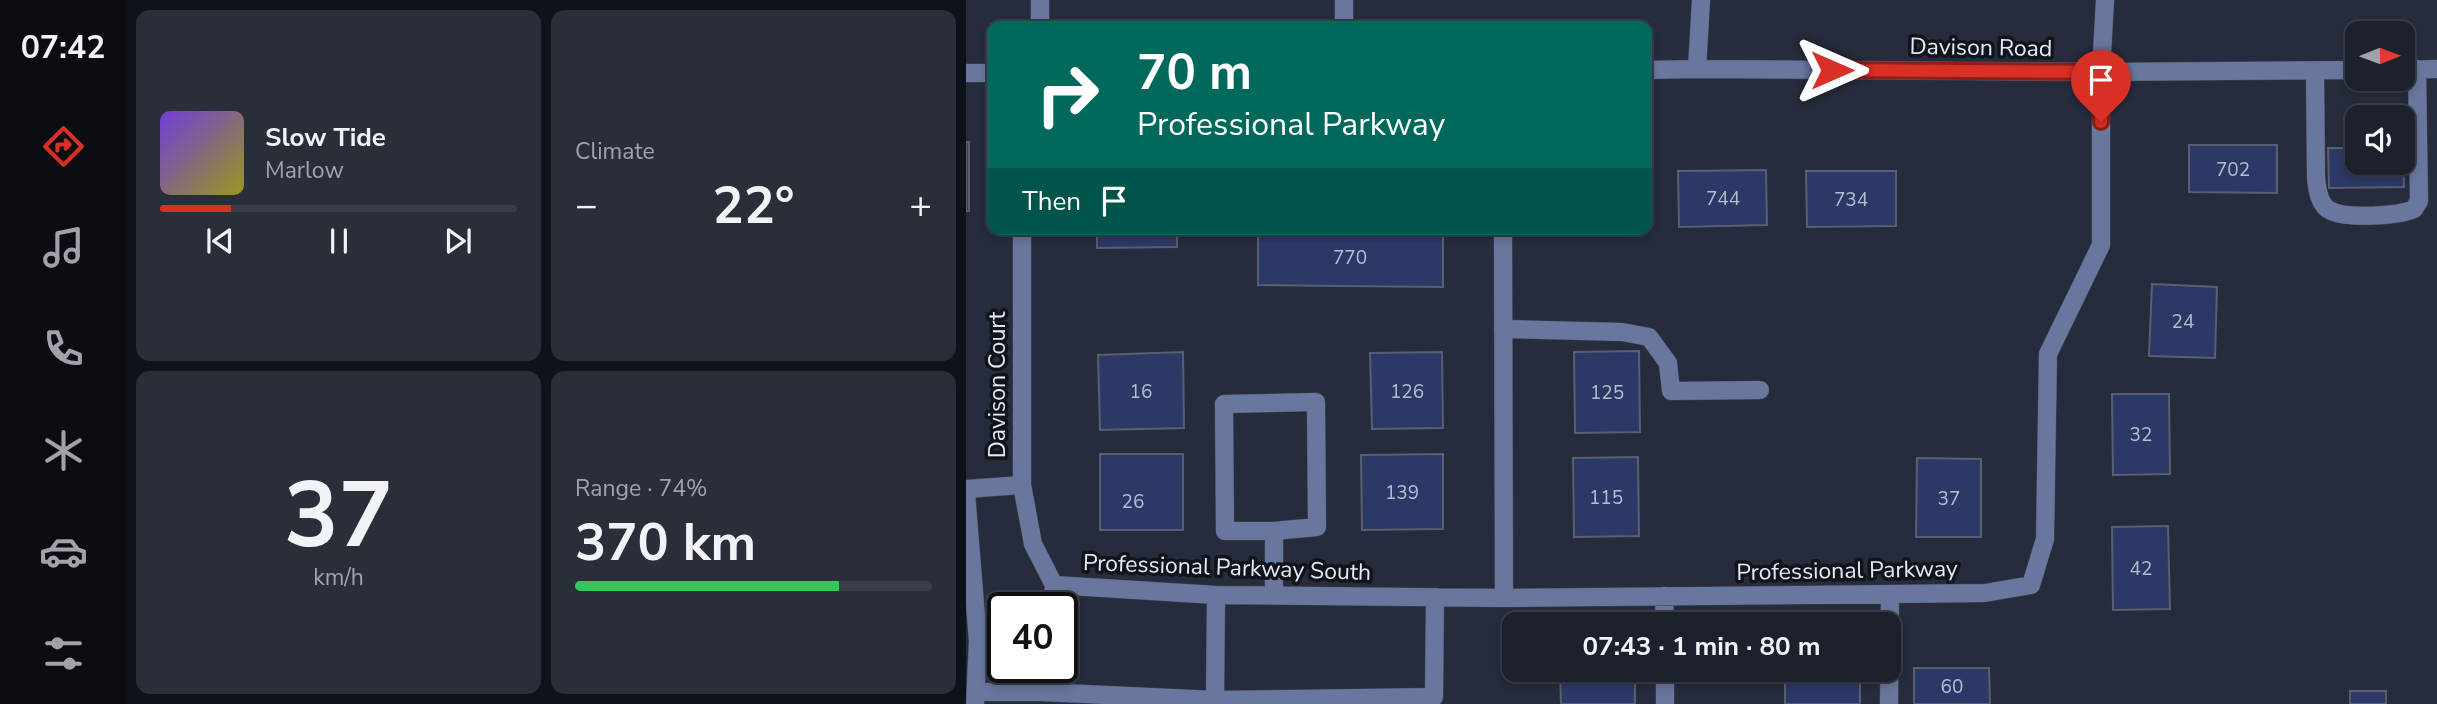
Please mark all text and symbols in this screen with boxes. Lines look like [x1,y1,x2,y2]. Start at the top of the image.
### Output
north arrow [2345,21,2415,91]
map controls [2345,21,2415,175]
text: 07:42 [21,26,105,69]
street label: Davison Road [1909,31,2053,64]
position arrow [1795,33,1869,107]
text: 70 m [1137,39,1252,106]
icon: right [1022,49,1113,140]
pin [2071,50,2131,122]
icon: arrive [2082,61,2120,99]
text: Professional Parkway [1137,103,1445,146]
button: sound [2345,105,2415,175]
text: Slow Tide [265,120,386,155]
icon: directions [39,122,88,171]
text: Climate [575,136,655,167]
text: Marlow [265,155,344,186]
house number: 702 [2216,157,2250,183]
text: 22° [712,170,795,241]
text: − [575,180,598,231]
text: + [909,180,932,231]
icon: arrive [1095,182,1133,220]
text: Then [1022,184,1081,219]
house number: 744 [1706,186,1740,212]
house number: 734 [1834,187,1868,213]
icon: previous [201,222,239,260]
icon: pause [320,222,358,260]
icon: next [439,222,477,260]
icon: music [39,223,88,272]
house number: 770 [1333,245,1367,271]
house number: 24 [2172,309,2194,335]
street label: Davison Court [982,311,1013,458]
icon: phone [39,324,88,373]
house number: 16 [1130,379,1152,405]
house number: 126 [1390,379,1424,405]
house number: 125 [1590,380,1624,406]
house number: 32 [2130,422,2152,448]
icon: climate [39,426,88,475]
text: 37 [284,454,393,578]
text: Range · 74% [575,473,707,504]
house number: 139 [1385,480,1419,506]
house number: 115 [1589,485,1623,511]
house number: 37 [1938,486,1960,512]
house number: 26 [1122,489,1144,515]
text: 370 km [575,507,756,578]
icon: car [39,527,88,576]
street label: Professional Parkway South [1082,547,1372,588]
street label: Professional Parkway [1736,553,1958,588]
house number: 42 [2130,556,2152,582]
text: km/h [313,562,364,593]
speed limit sign: 40 [987,592,1078,683]
icon: filters [39,629,88,678]
text: 07:43 · 1 min · 80 m [1582,629,1821,664]
house number: 60 [1941,674,1963,700]

